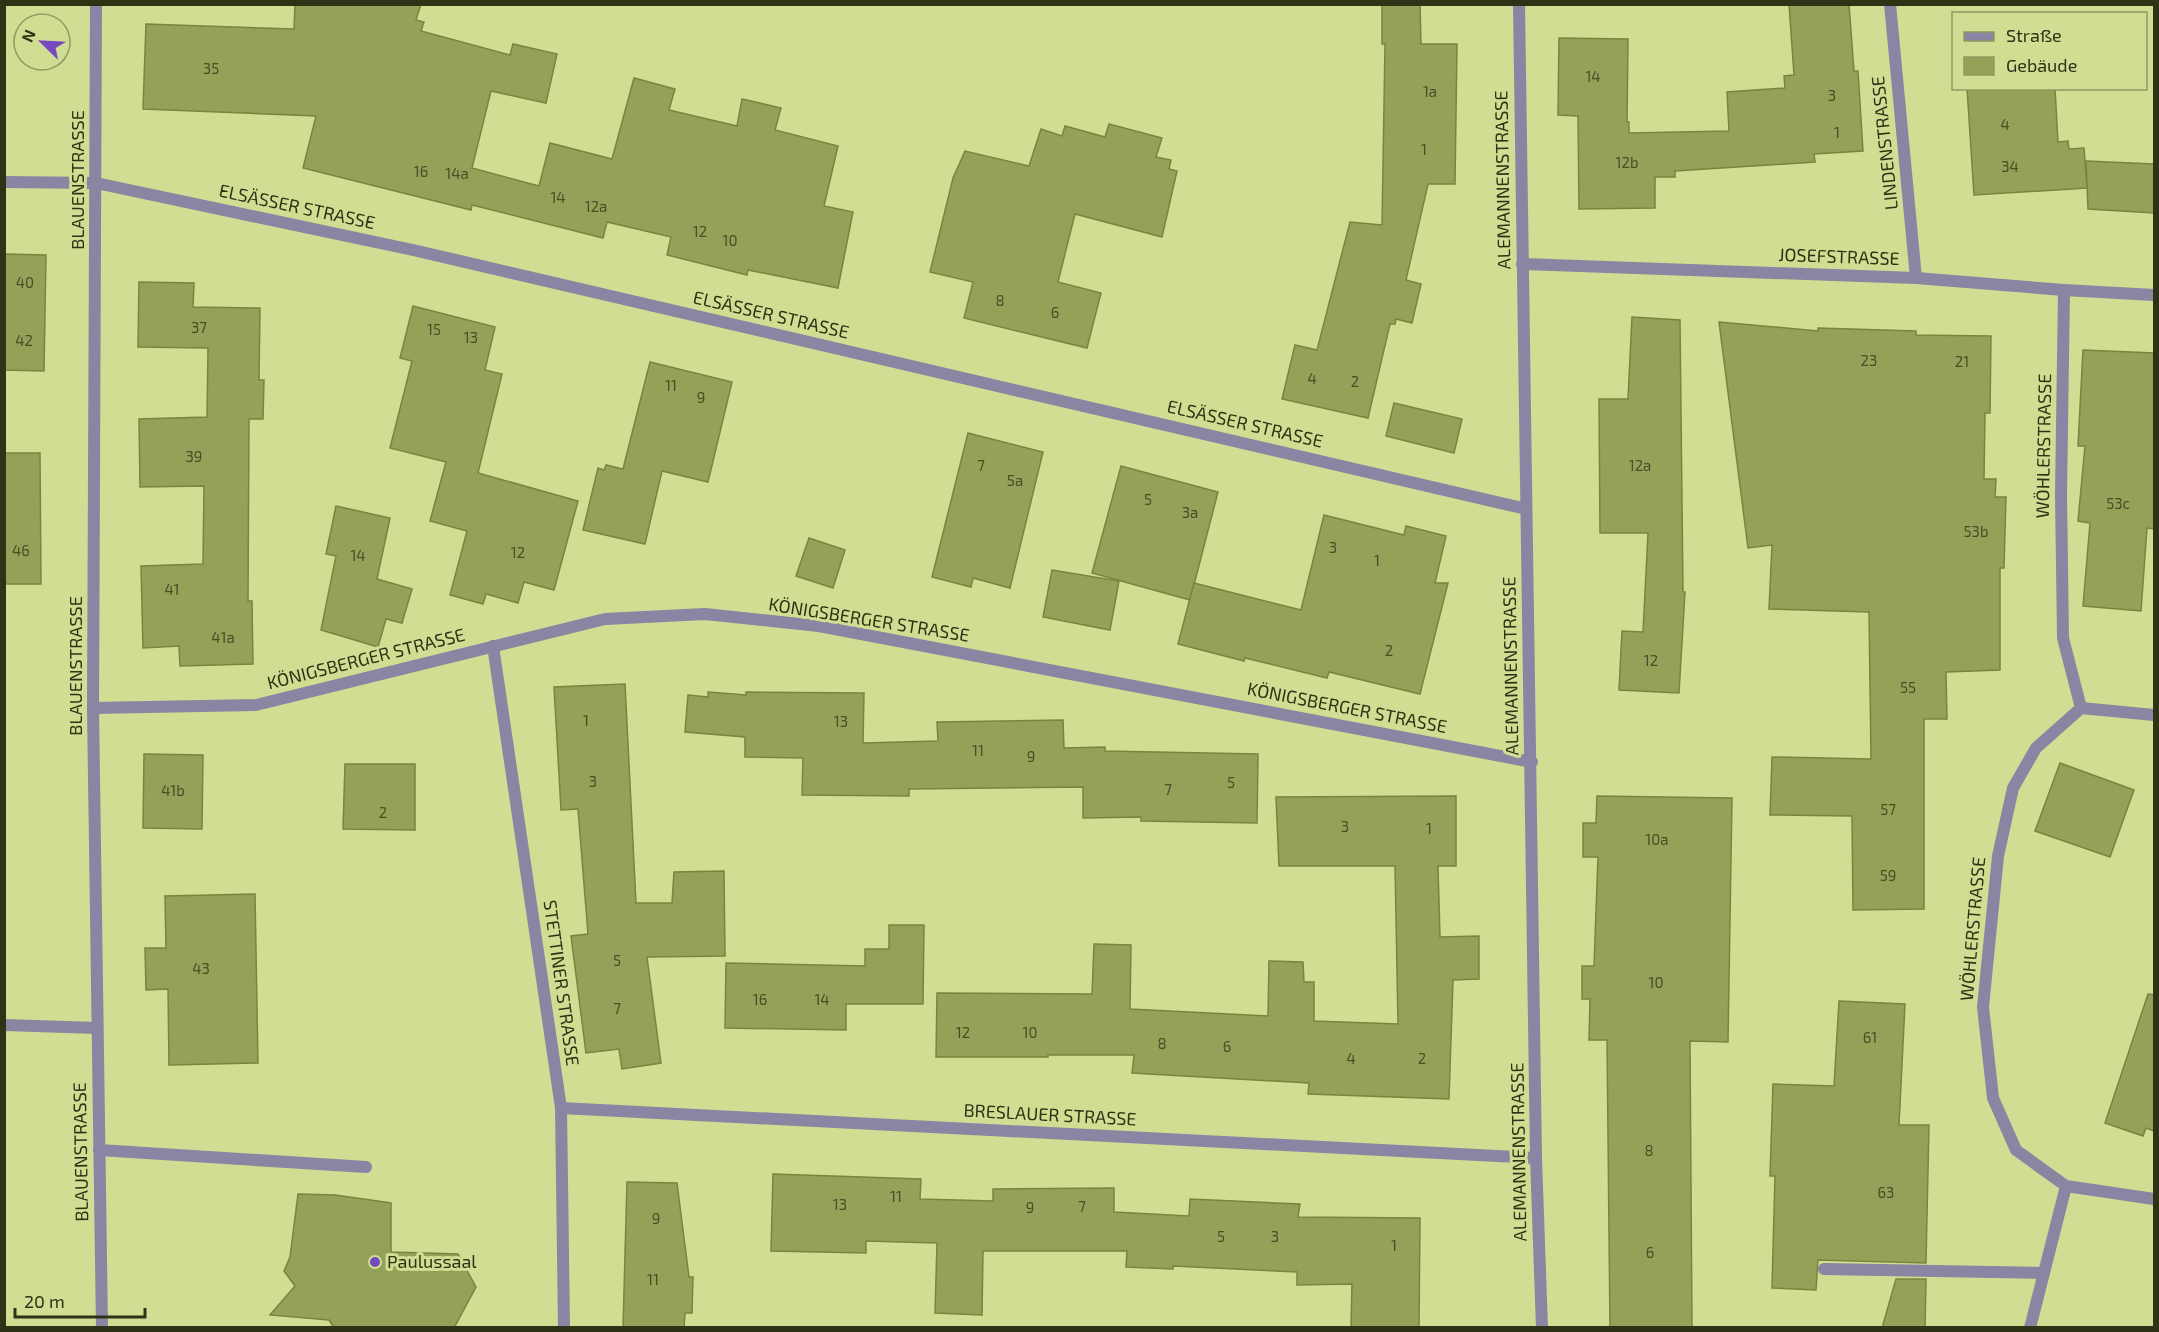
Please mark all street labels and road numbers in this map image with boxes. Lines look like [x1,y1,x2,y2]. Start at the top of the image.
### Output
street label: LINDENSTRASSE [1866,75,1902,211]
street label: ALEMANNENSTRASSE [1489,90,1515,270]
street label: BLAUENSTRASSE [66,110,88,250]
street label: ELSÄSSER STRASSE [217,179,377,233]
street label: JOSEFSTRASSE [1778,243,1900,269]
street label: ELSÄSSER STRASSE [691,285,851,343]
street label: WÖHLERSTRASSE [2031,373,2055,519]
street label: ELSÄSSER STRASSE [1165,394,1325,452]
street label: ALEMANNENSTRASSE [1497,576,1523,756]
street label: KÖNIGSBERGER STRASSE [767,592,971,646]
street label: BLAUENSTRASSE [64,596,86,736]
street label: KÖNIGSBERGER STRASSE [265,623,467,693]
street label: KÖNIGSBERGER STRASSE [1245,677,1449,737]
street label: WÖHLERSTRASSE [1955,856,1989,1002]
street label: STETTINER STRASSE [539,898,585,1067]
street label: ALEMANNENSTRASSE [1505,1062,1531,1242]
street label: BLAUENSTRASSE [68,1082,92,1222]
street label: BRESLAUER STRASSE [963,1098,1137,1130]

